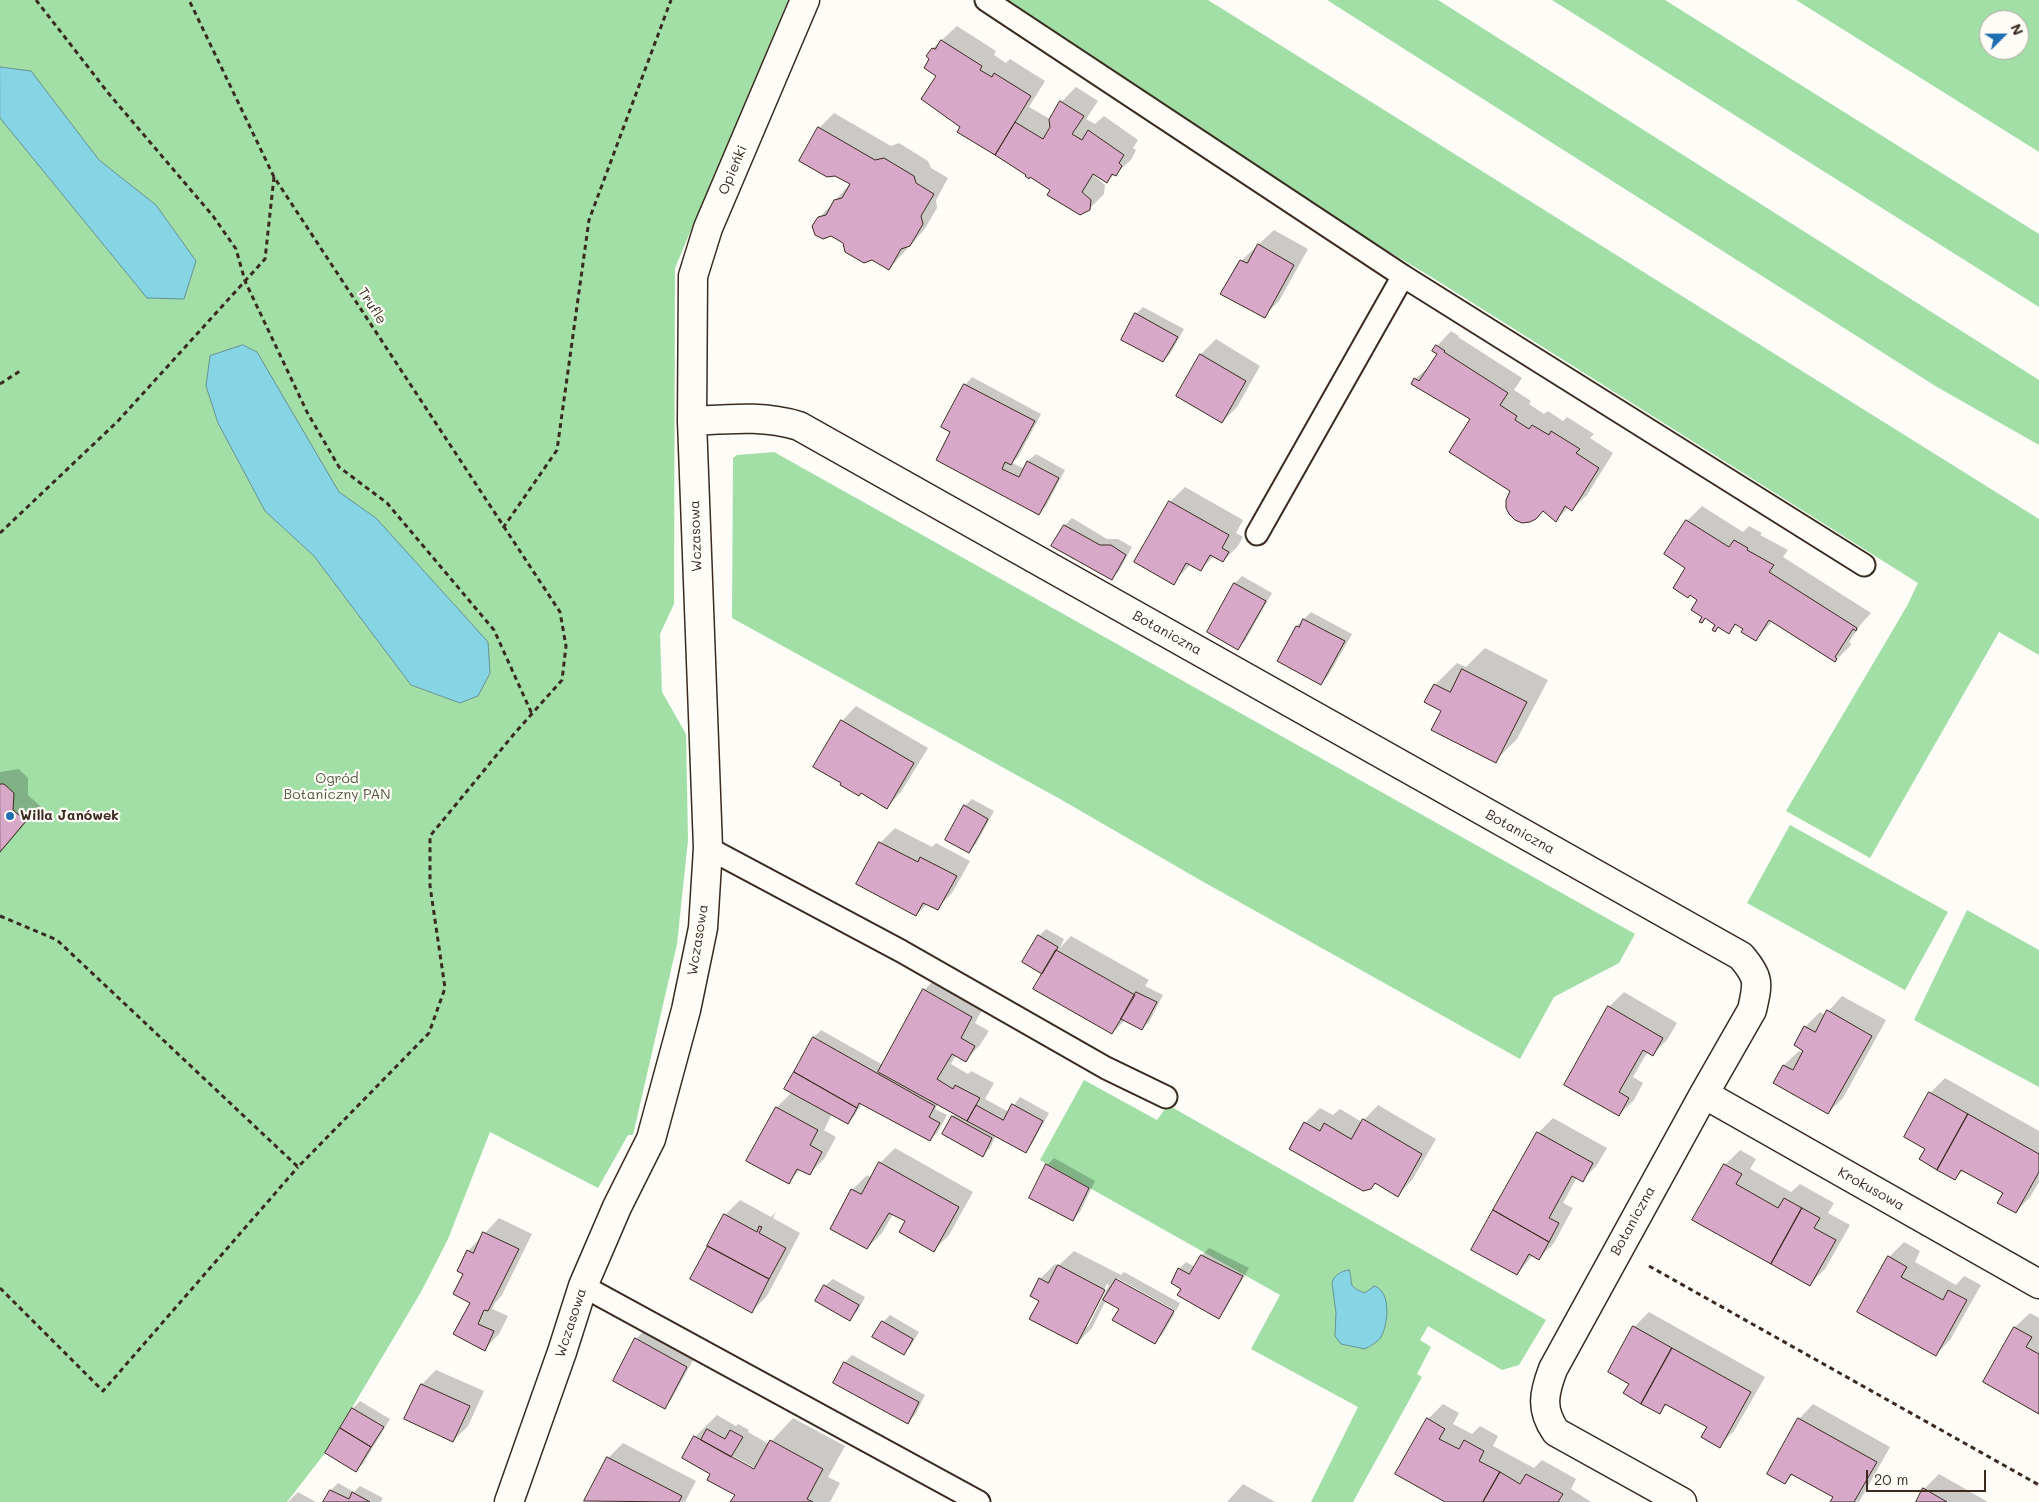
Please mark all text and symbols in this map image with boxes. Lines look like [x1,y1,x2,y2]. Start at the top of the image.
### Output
north arrow [1979,10,2029,60]
text: N [2007,21,2028,38]
street label: Opieńki [715,143,751,197]
street label: Trufle [354,285,390,327]
street label: Wczasowa [686,500,706,572]
street label: Botaniczna [1130,607,1204,659]
park label: Ogród Botaniczny PAN [284,771,390,804]
street label: Botaniczna [1483,806,1557,858]
place label: Willa Janówek [20,808,119,824]
marker: Willa Janówek [4,810,16,822]
street label: Wczasowa [684,903,712,977]
street label: Krokusowa [1835,1164,1907,1214]
street label: Botaniczna [1607,1184,1659,1258]
street label: Wczasowa [552,1286,590,1360]
scale bar [1869,1460,1989,1492]
text: 20 m [1874,1469,1908,1489]

